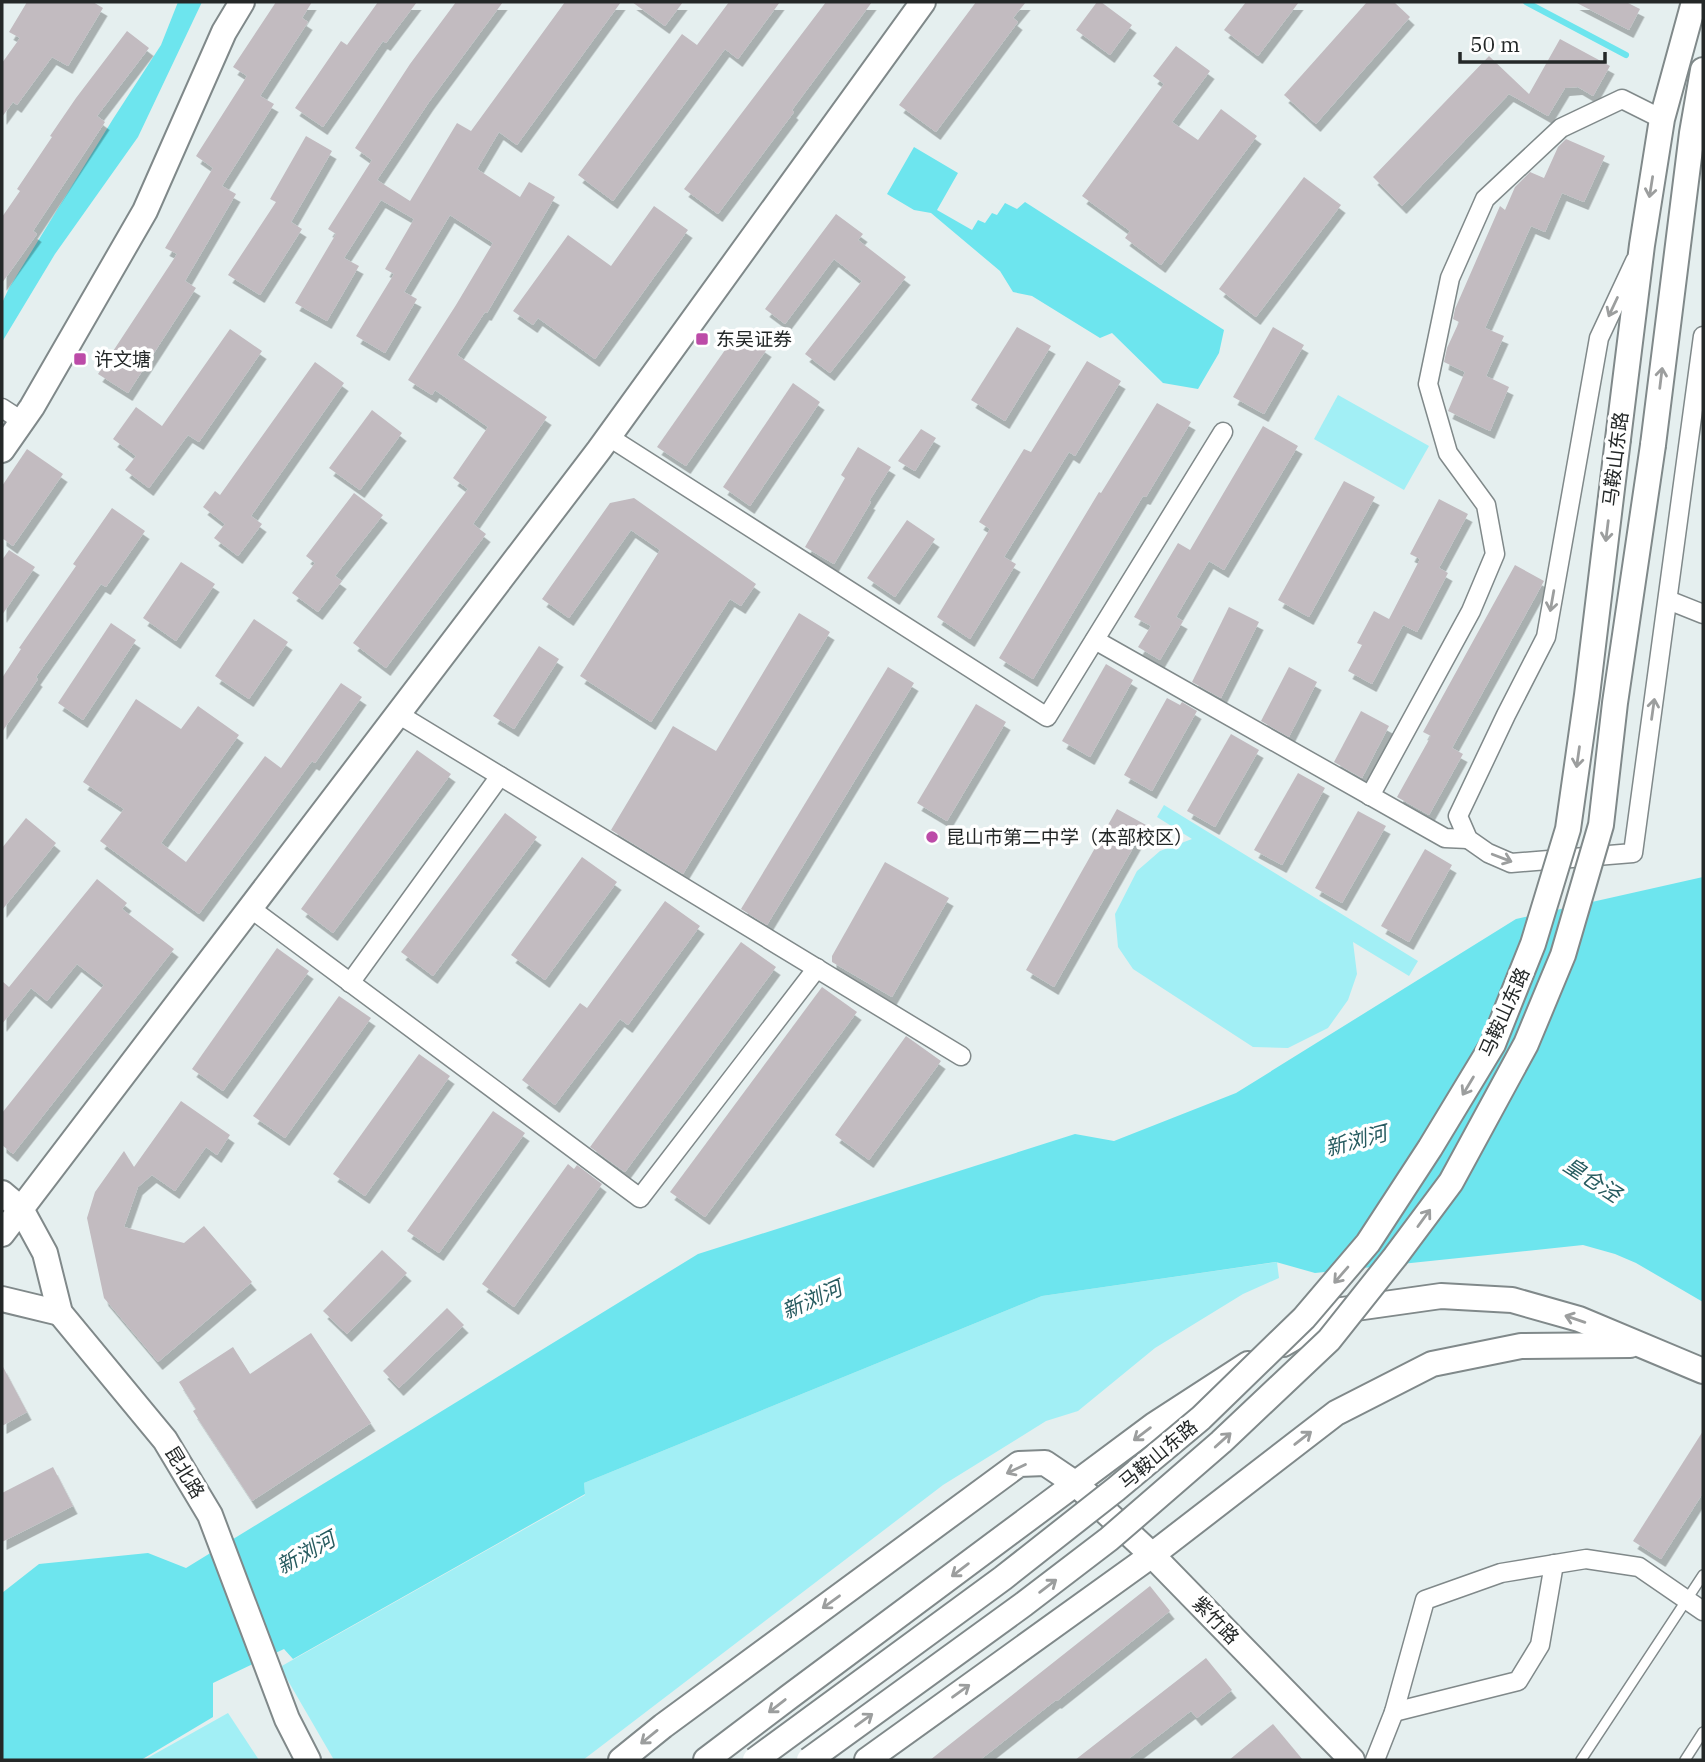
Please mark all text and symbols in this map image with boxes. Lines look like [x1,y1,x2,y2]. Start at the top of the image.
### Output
scale bar [1460,21,1605,65]
text: 50 m [1470,30,1520,58]
one-way arrow [1644,175,1657,198]
one-way arrow [1606,296,1619,317]
place label: 东吴证券 [716,327,792,351]
marker: 东吴证券 [694,331,710,347]
place label: 许文塘 [94,347,151,371]
marker: 许文塘 [72,351,88,367]
one-way arrow [1655,367,1668,389]
street label: 马鞍山东路 [1597,410,1633,508]
one-way arrow [1600,519,1613,542]
one-way arrow [1545,589,1559,612]
one-way arrow [1647,699,1660,721]
one-way arrow [1571,745,1584,768]
place label: 昆山市第二中学（本部校区） [946,825,1193,849]
marker: 昆山市第二中学（本部校区） [924,829,940,845]
one-way arrow [1491,853,1513,866]
street label: 马鞍山东路 [1474,964,1534,1060]
one-way arrow [1460,1076,1474,1096]
water label: 新浏河 [1322,1117,1394,1162]
water label: 皇仓泾 [1559,1150,1628,1209]
one-way arrow [1417,1209,1432,1228]
one-way arrow [1333,1265,1349,1283]
water label: 新浏河 [777,1272,850,1325]
one-way arrow [1565,1312,1587,1324]
street label: 马鞍山东路 [1114,1414,1202,1494]
one-way arrow [1133,1427,1152,1442]
one-way arrow [1294,1431,1312,1446]
one-way arrow [1214,1432,1231,1449]
street label: 昆北路 [160,1441,210,1503]
one-way arrow [1005,1463,1026,1476]
water label: 新浏河 [271,1523,343,1580]
one-way arrow [950,1562,969,1577]
one-way arrow [1038,1578,1057,1593]
street label: 紫竹路 [1188,1591,1244,1649]
one-way arrow [823,1594,841,1609]
one-way arrow [951,1684,970,1698]
one-way arrow [768,1699,787,1713]
one-way arrow [854,1713,873,1727]
one-way arrow [640,1730,658,1745]

